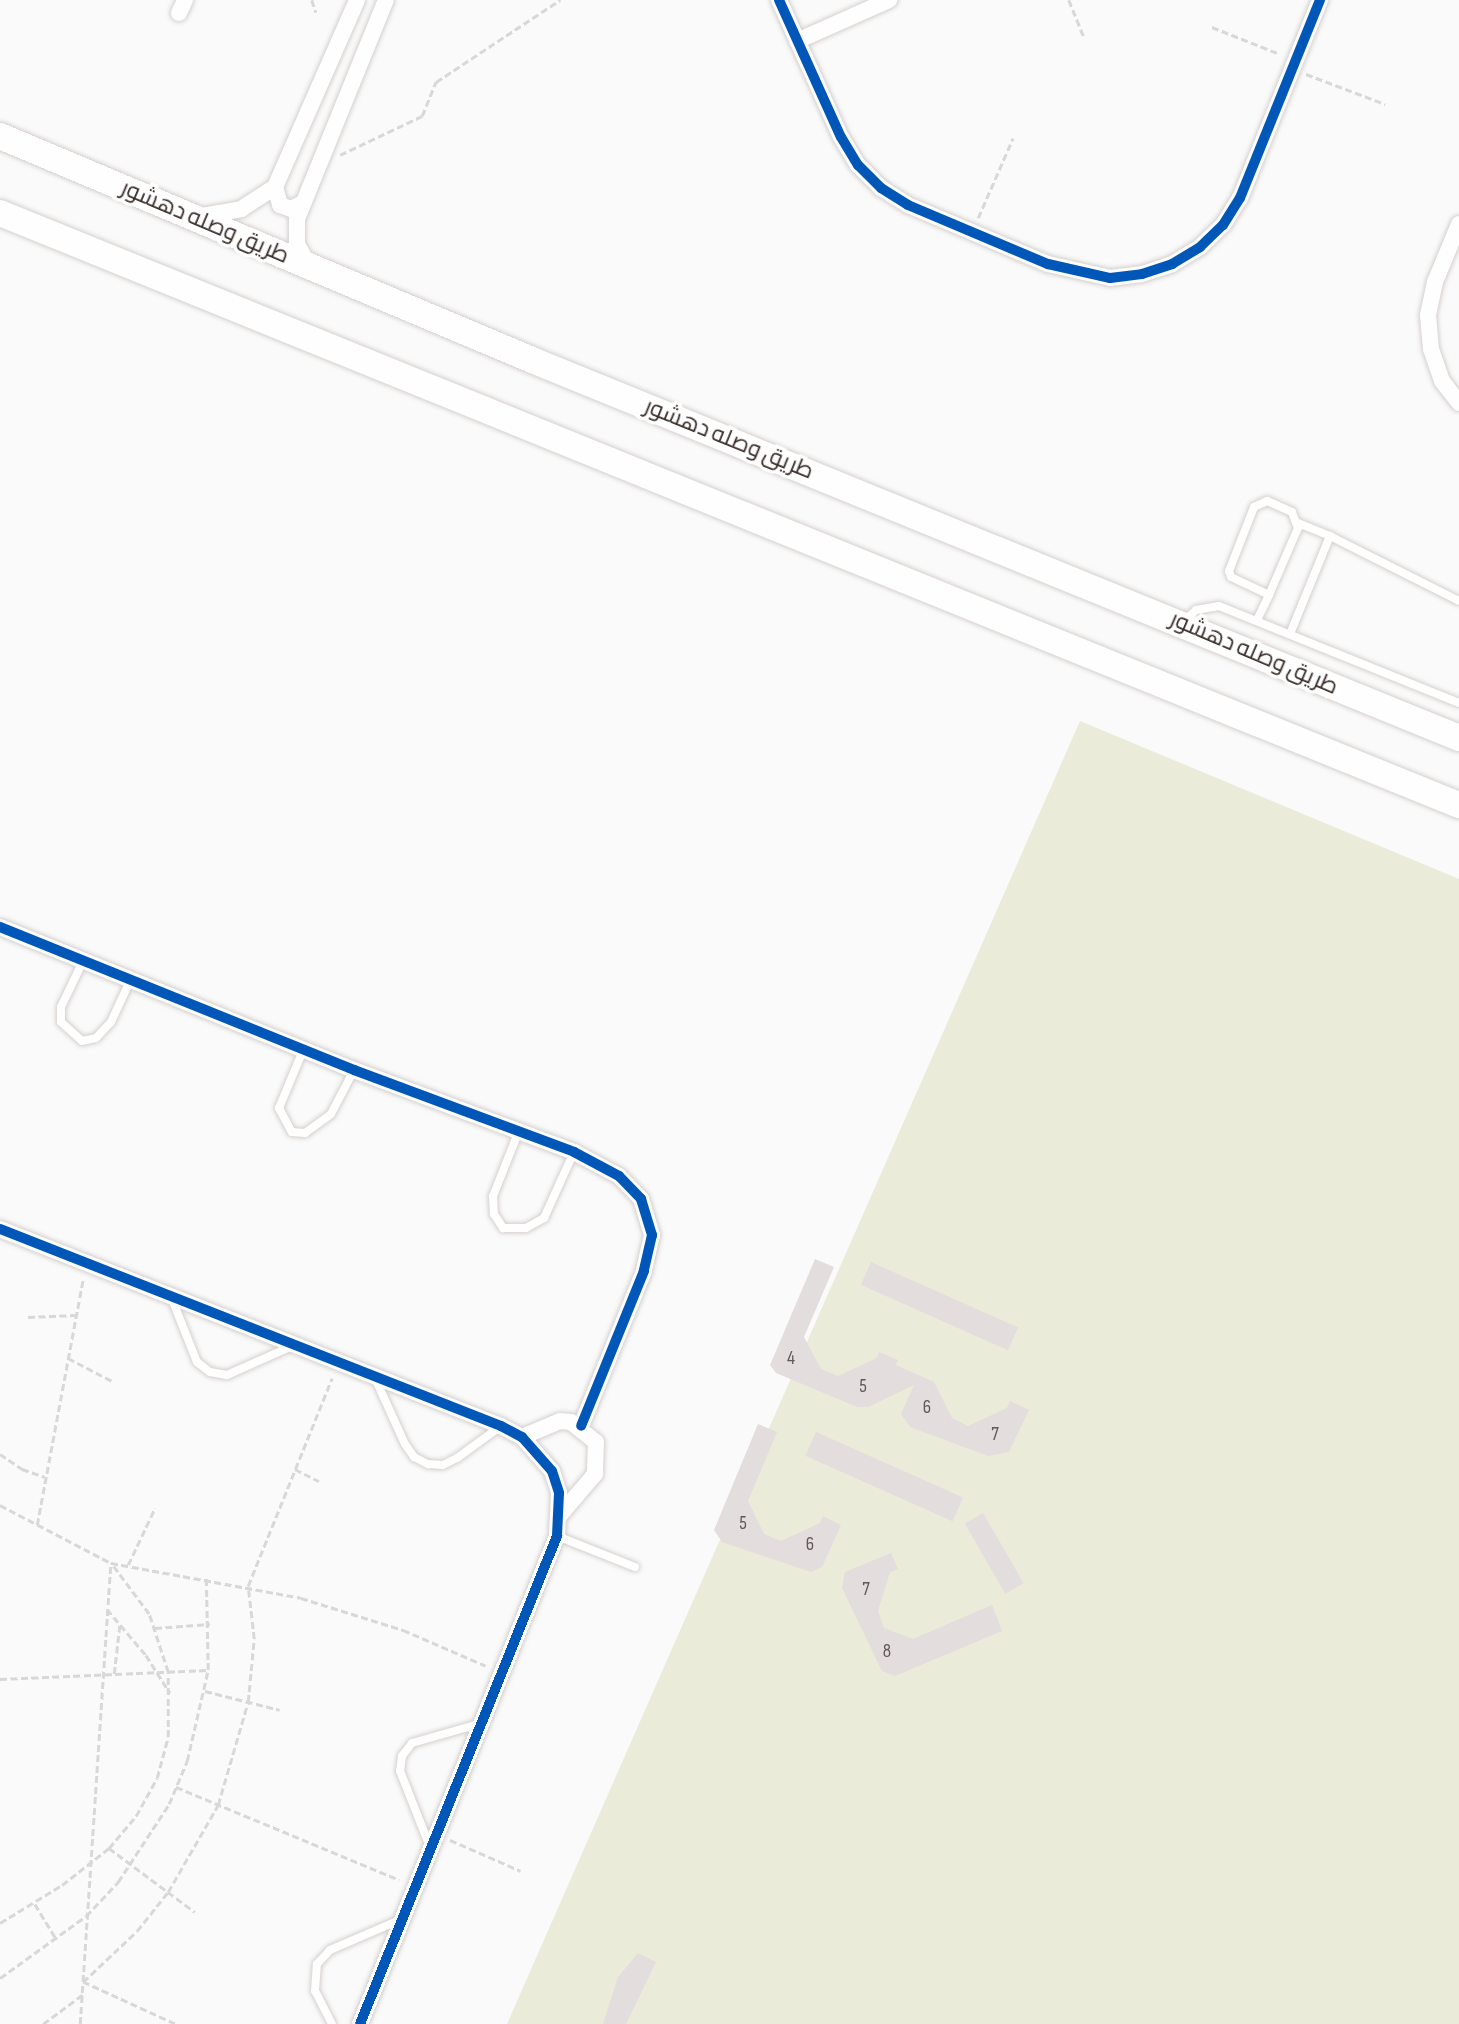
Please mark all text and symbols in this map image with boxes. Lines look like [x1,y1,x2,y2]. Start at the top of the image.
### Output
street label: طريق وصله دهشور [117,174,293,270]
street label: طريق وصله دهشور [640,392,818,486]
street label: طريق وصله دهشور [1166,605,1342,701]
house number: 4 [787,1348,795,1370]
house number: 5 [859,1376,867,1398]
house number: 6 [923,1397,931,1419]
house number: 7 [991,1424,999,1446]
house number: 5 [739,1513,747,1535]
house number: 6 [806,1534,814,1556]
house number: 7 [862,1579,870,1601]
house number: 8 [883,1641,891,1663]

